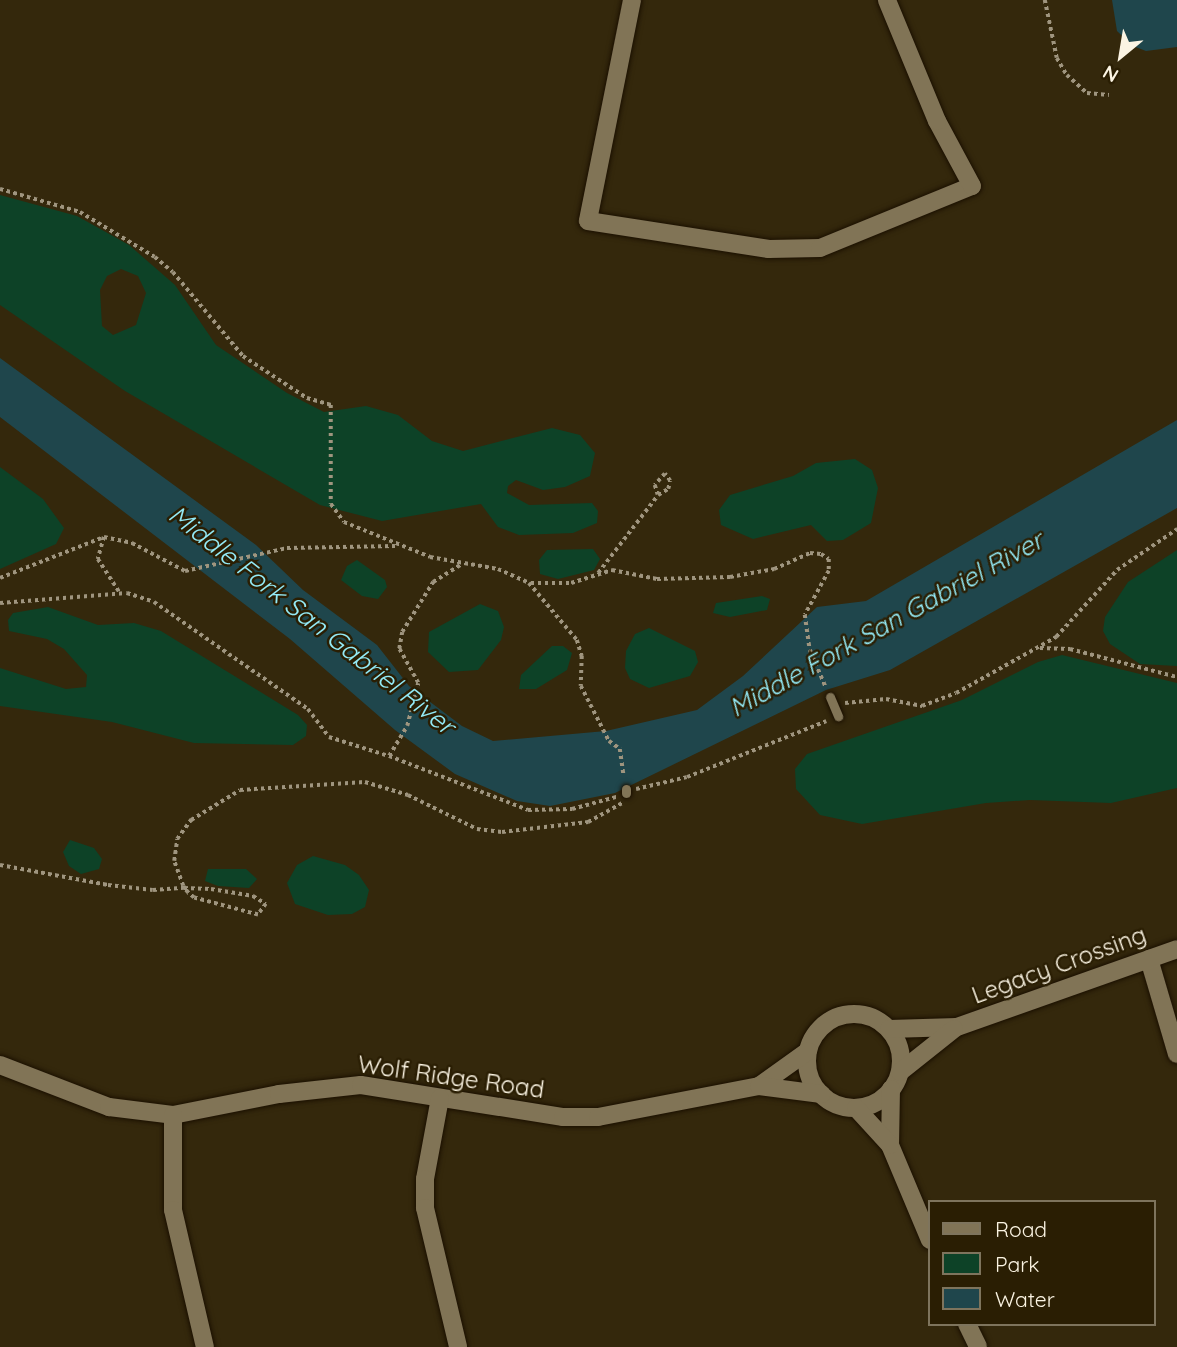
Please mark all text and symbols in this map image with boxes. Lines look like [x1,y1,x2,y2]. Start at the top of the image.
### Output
north arrow [1086,21,1156,91]
text: N [1098,60,1123,88]
water label: Middle Fork San Gabriel River [163,499,461,741]
water label: Middle Fork San Gabriel River [724,524,1048,724]
street label: Legacy Crossing [968,920,1150,1010]
street label: Wolf Ridge Road [356,1050,546,1104]
legend [928,1200,1156,1326]
text: Road [995,1216,1047,1242]
text: Park [995,1251,1039,1277]
text: Water [995,1286,1055,1312]

